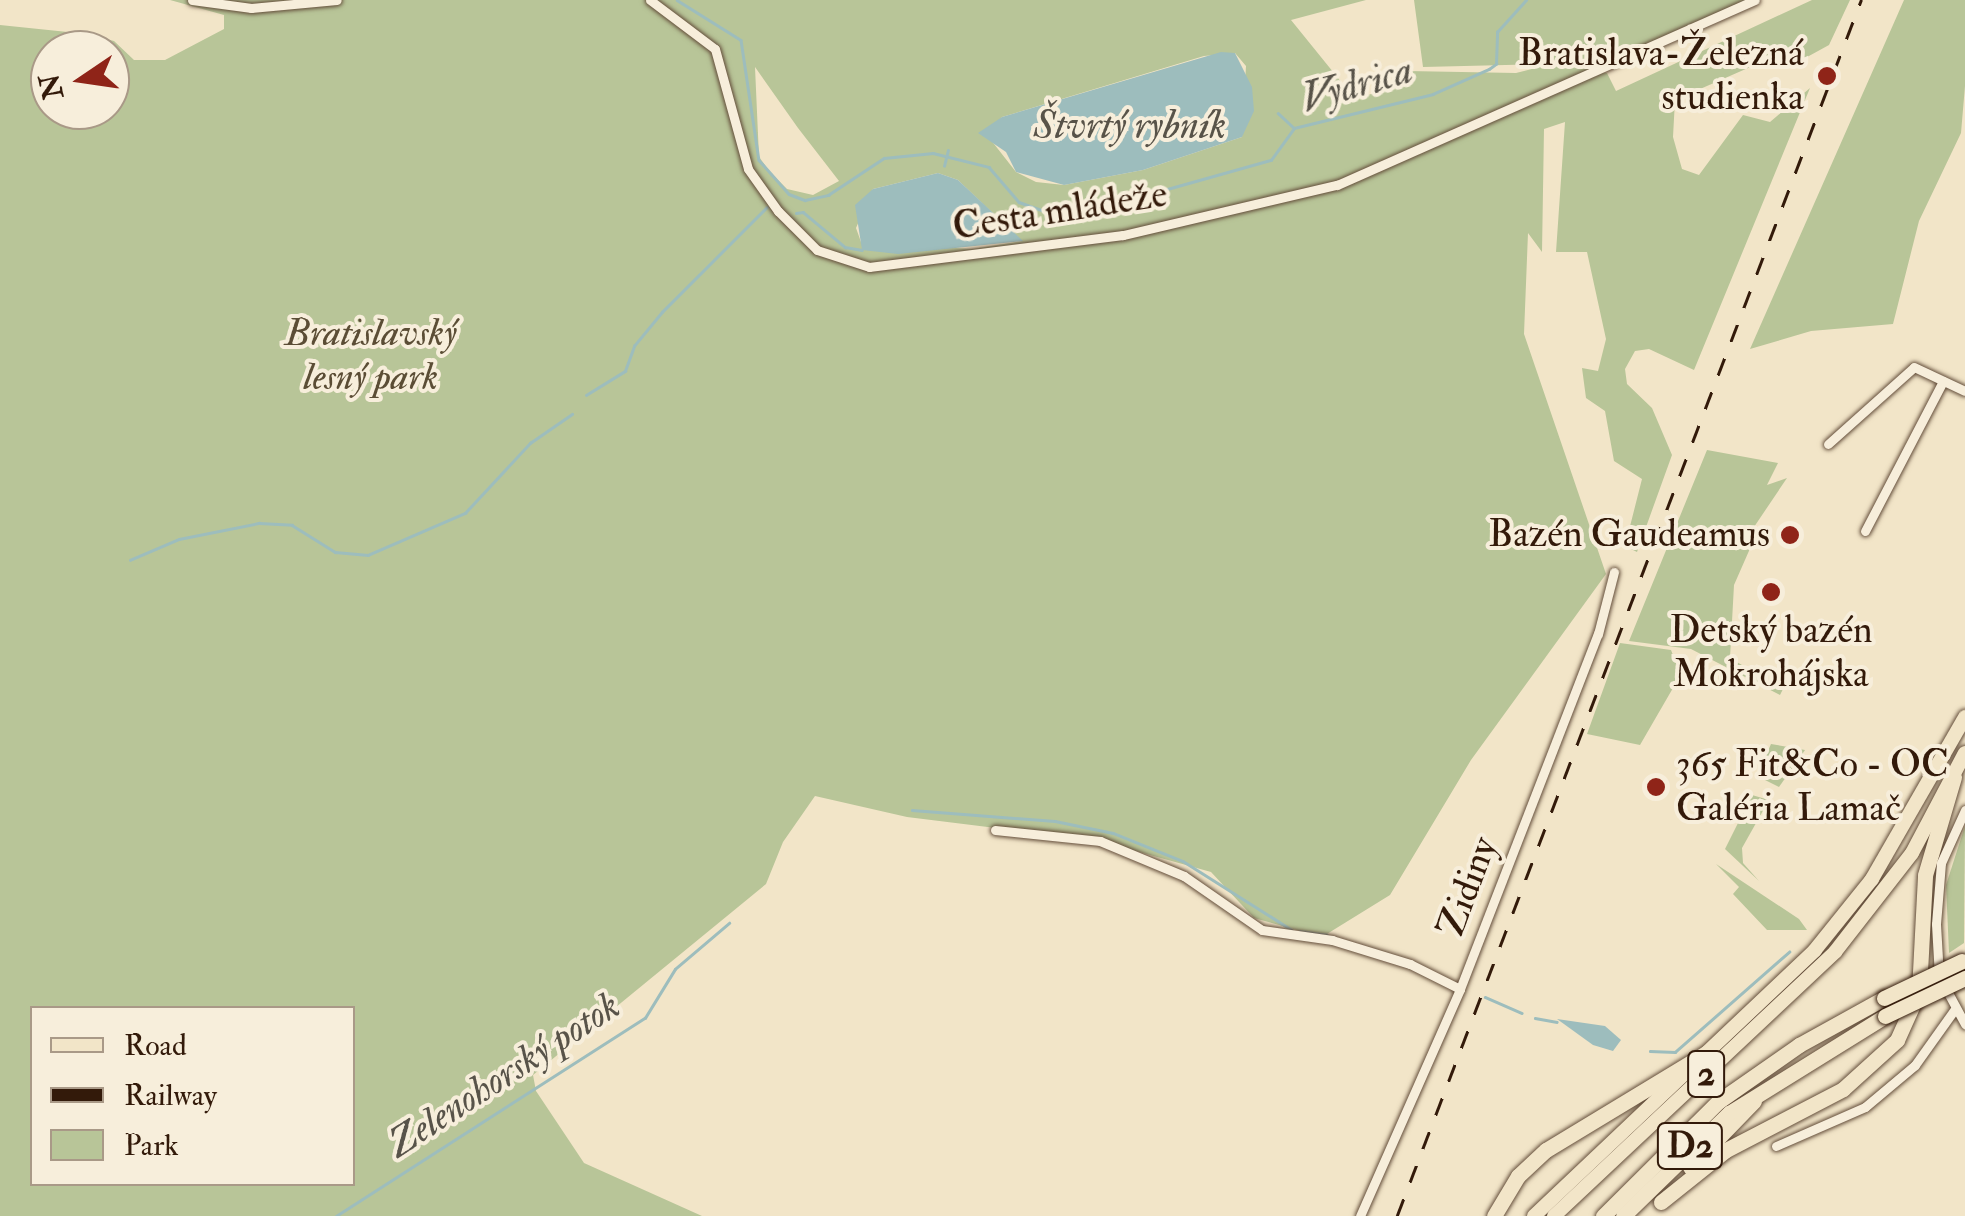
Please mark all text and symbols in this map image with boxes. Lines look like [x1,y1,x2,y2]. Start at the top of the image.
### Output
north arrow [30,30,130,130]
place label: Bratislava-Železná studienka [1518,31,1804,120]
water label: Vydrica [1296,46,1418,124]
marker: Bratislava-Železná studienka [1814,63,1840,89]
text: N [32,70,72,103]
water label: Štvrtý rybník [1034,102,1226,150]
street label: Cesta mládeže [950,172,1170,250]
park label: Bratislavský lesný park [285,311,457,400]
place label: Bazén Gaudeamus [1488,512,1770,558]
marker: Bazén Gaudeamus [1779,524,1801,546]
marker: Detský bazén Mokrohájska [1760,581,1782,603]
place label: Detský bazén Mokrohájska [1669,608,1873,698]
place label: 365 Fit&Co - OC Galéria Lamač [1676,742,1949,832]
marker: 365 Fit&Co - OC Galéria Lamač [1645,776,1667,798]
street label: Zidiny [1428,831,1508,943]
water label: Zelenohorský potok [379,982,629,1168]
legend [30,1006,355,1186]
text: Road [124,1027,187,1064]
road number: 2 [1686,1044,1726,1104]
text: Railway [124,1077,217,1114]
road number: D2 [1655,1116,1725,1176]
text: Park [124,1127,179,1164]

